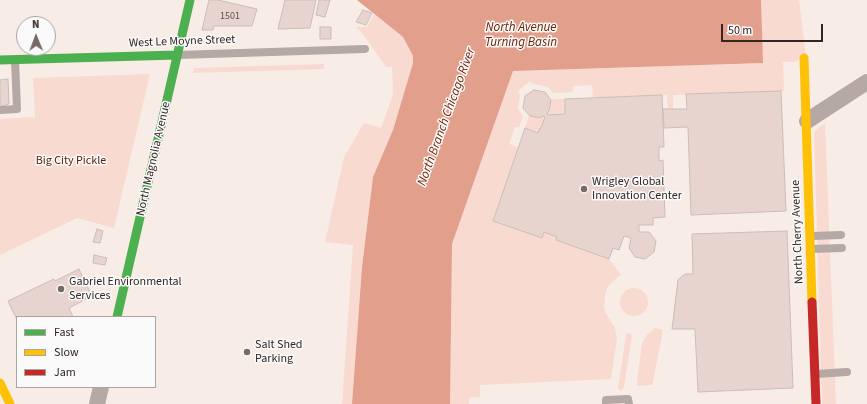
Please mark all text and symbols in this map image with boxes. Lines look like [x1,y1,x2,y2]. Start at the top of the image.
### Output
house number: 1501 [220,11,240,23]
north arrow [16,16,56,56]
scale bar [723,16,825,42]
text: N [32,17,40,32]
water label: North Avenue Turning Basin [485,20,557,51]
text: 50 m [728,22,752,39]
street label: West Le Moyne Street [129,33,235,51]
water label: North Branch Chicago River [415,46,479,188]
street label: North Magnolia Avenue [134,101,174,217]
park label: Big City Pickle [36,154,106,168]
place label: Wrigley Global Innovation Center [592,175,682,203]
street label: North Cherry Avenue [789,180,807,284]
marker: Wrigley Global Innovation Center [579,184,589,194]
place label: Gabriel Environmental Services [69,275,182,303]
marker: Gabriel Environmental Services [56,284,66,294]
legend [16,316,156,388]
text: Fast [54,324,74,341]
place label: Salt Shed Parking [255,338,303,366]
text: Slow [54,344,79,361]
marker: Salt Shed Parking [242,347,252,357]
text: Jam [54,364,76,381]

